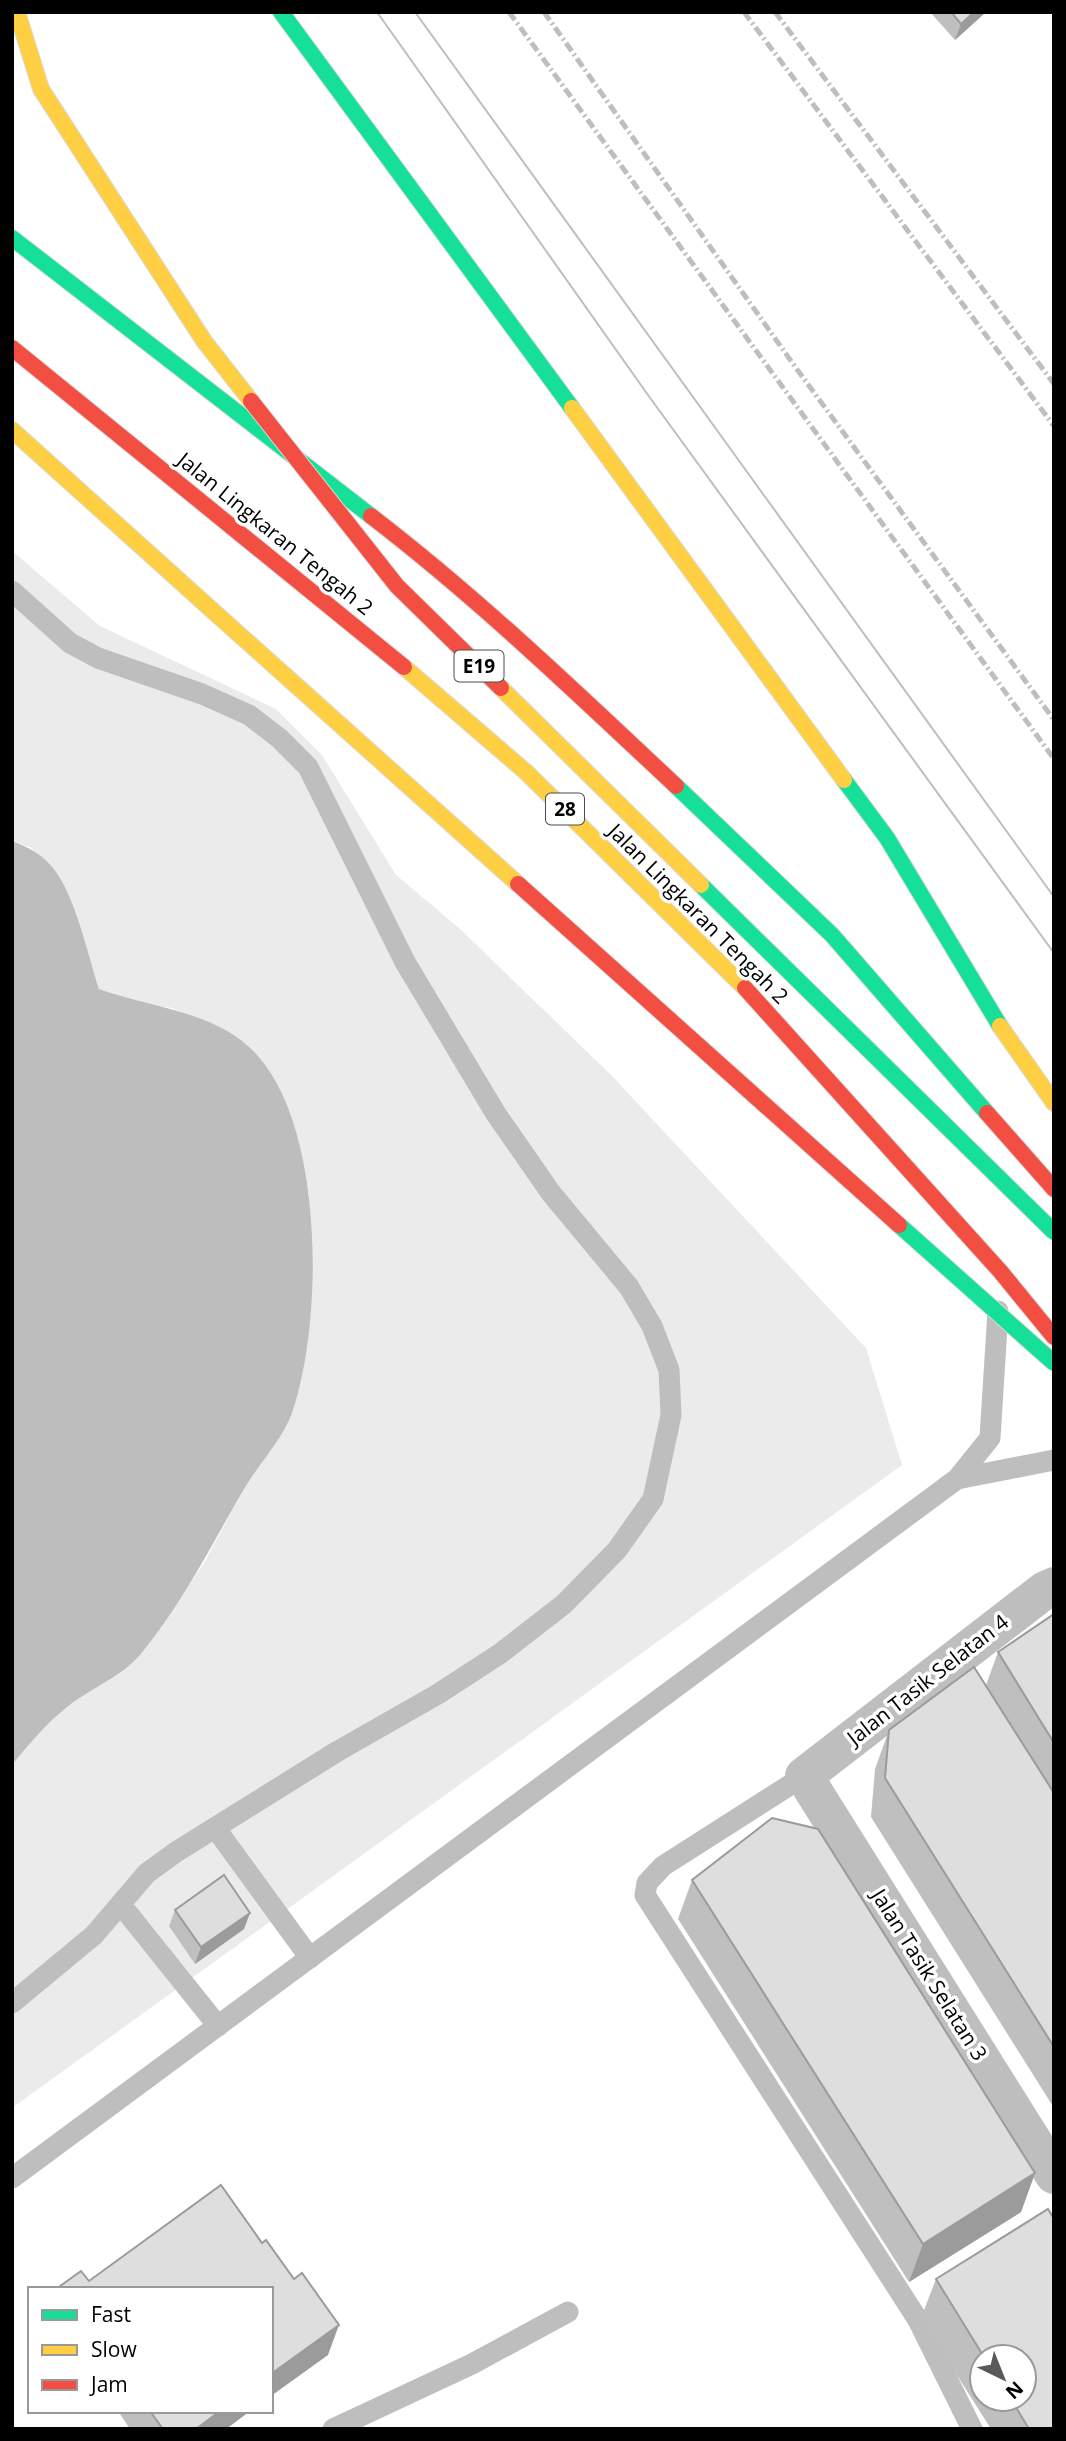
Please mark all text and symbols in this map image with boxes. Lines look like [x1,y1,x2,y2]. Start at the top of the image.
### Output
street label: Jalan Lingkaran Tengah 2 [170,444,379,621]
road number: E19 [454,650,504,681]
road number: 28 [546,794,584,824]
street label: Jalan Lingkaran Tengah 2 [601,816,795,1009]
street label: Jalan Tasik Selatan 4 [839,1607,1014,1752]
street label: Jalan Tasik Selatan 3 [865,1882,994,2066]
legend [28,2287,273,2413]
text: Fast [91,2300,131,2328]
text: Slow [91,2335,137,2363]
north arrow [968,2343,1038,2413]
text: Jam [89,2370,128,2398]
text: N [1000,2376,1029,2405]

